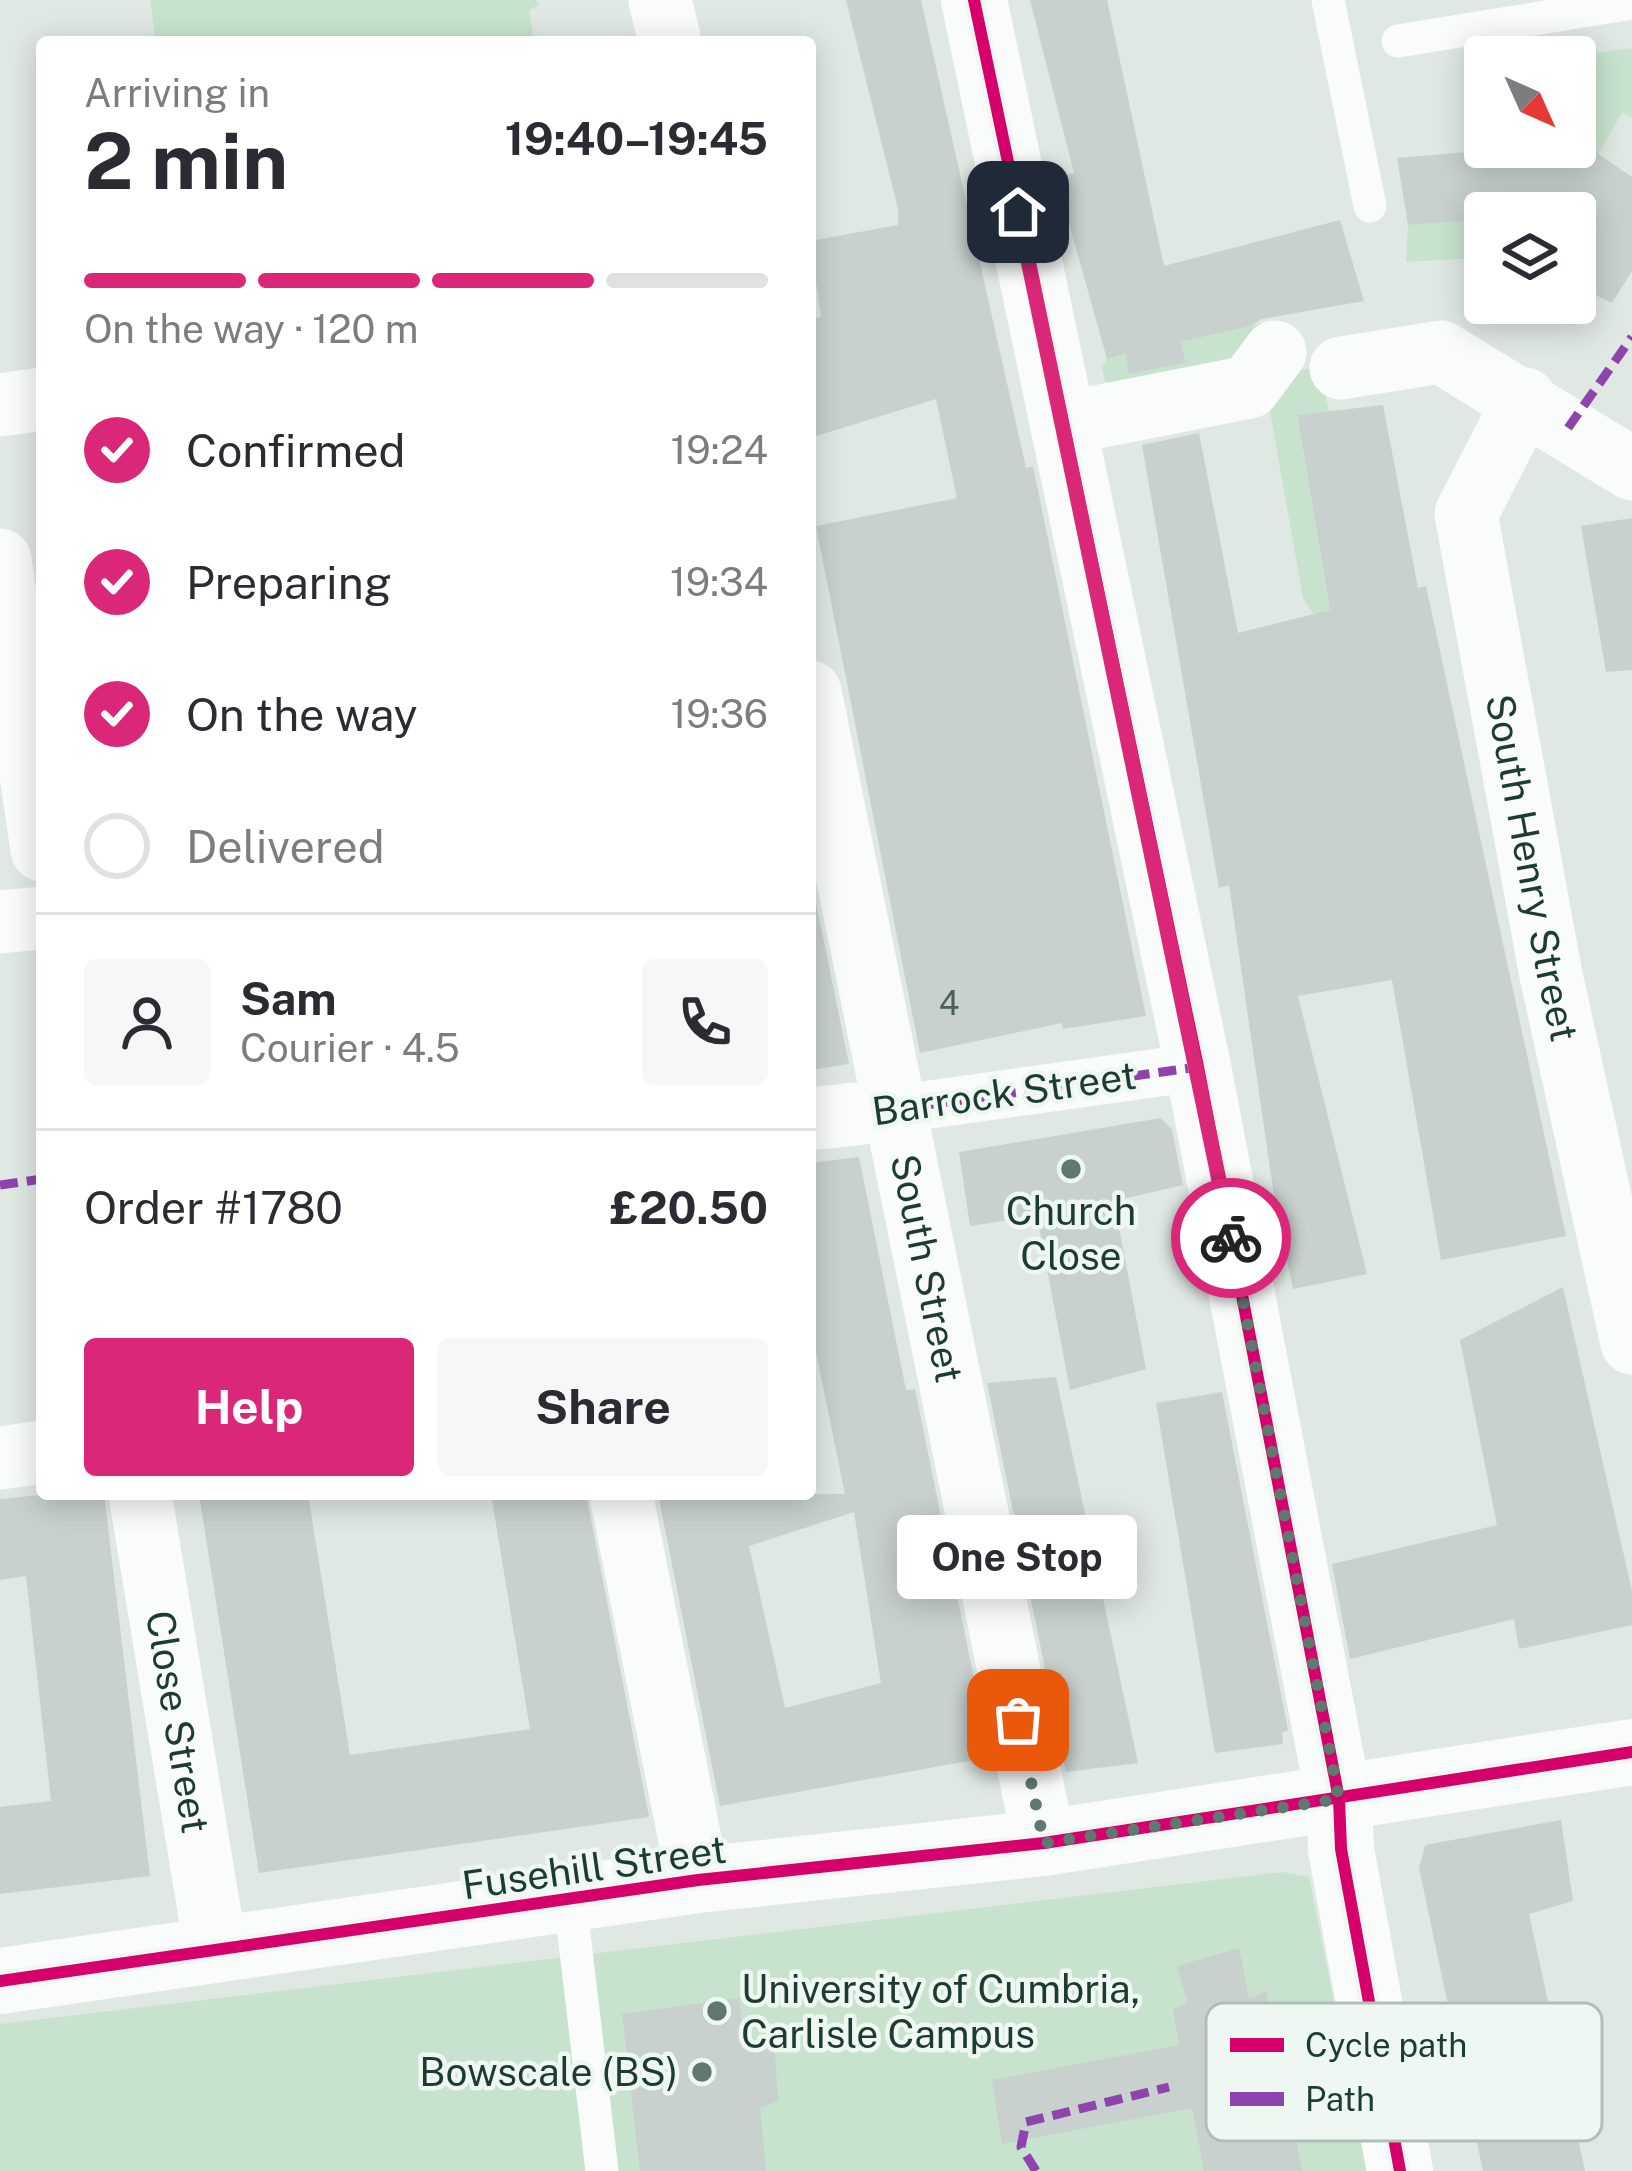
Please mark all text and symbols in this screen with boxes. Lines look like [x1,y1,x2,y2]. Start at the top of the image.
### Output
north arrow [1464,36,1596,168]
map controls [1464,36,1596,324]
text: Arriving in [84,70,270,116]
text: 19:40–19:45 [505,112,768,165]
text: 2 min [84,115,288,207]
pin [967,161,1069,263]
icon: home [985,179,1051,245]
button: layers [1464,192,1596,324]
text: On the way · 120 m [84,306,419,352]
icon: check [84,417,150,483]
text: Confirmed [186,424,405,477]
text: 19:24 [670,427,768,473]
icon: check [84,549,150,615]
text: Preparing [186,556,392,609]
text: 19:34 [670,559,768,605]
icon: check [84,681,150,747]
text: On the way [186,688,418,741]
text: 19:36 [670,691,768,737]
street label: South Henry Street [1477,691,1588,1045]
text: Delivered [186,820,385,873]
button: person [84,959,210,1085]
button: phone [642,959,768,1085]
text: Sam [240,972,337,1025]
house number: 4 [939,984,959,1022]
text: Courier · 4.5 [240,1025,460,1071]
street label: Barrock Street [869,1052,1139,1134]
street label: South Street [882,1150,973,1386]
marker: Church Close [1058,1156,1084,1182]
courier [1171,1178,1291,1298]
text: Order #1780 [84,1181,343,1234]
text: £20.50 [610,1181,768,1234]
place label: Church Close [1006,1188,1136,1279]
icon: bike [1198,1205,1264,1271]
button: Help [84,1338,414,1476]
button: Share [438,1338,768,1476]
callout: One Stop [898,1516,1138,1600]
text: One Stop [931,1534,1103,1580]
street label: Close Street [137,1607,219,1836]
pin [967,1669,1069,1771]
icon: bag [985,1687,1051,1753]
street label: Fusehill Street [459,1826,729,1908]
place label: University of Cumbria, Carlisle Campus [741,1966,1140,2057]
marker: University of Cumbria, Carlisle Campus [704,1998,730,2024]
legend [1206,2003,1602,2141]
text: Cycle path [1305,2026,1467,2064]
place label: Bowscale (BS) [419,2049,678,2095]
marker: Bowscale (BS) [689,2059,715,2085]
text: Path [1305,2080,1375,2118]

